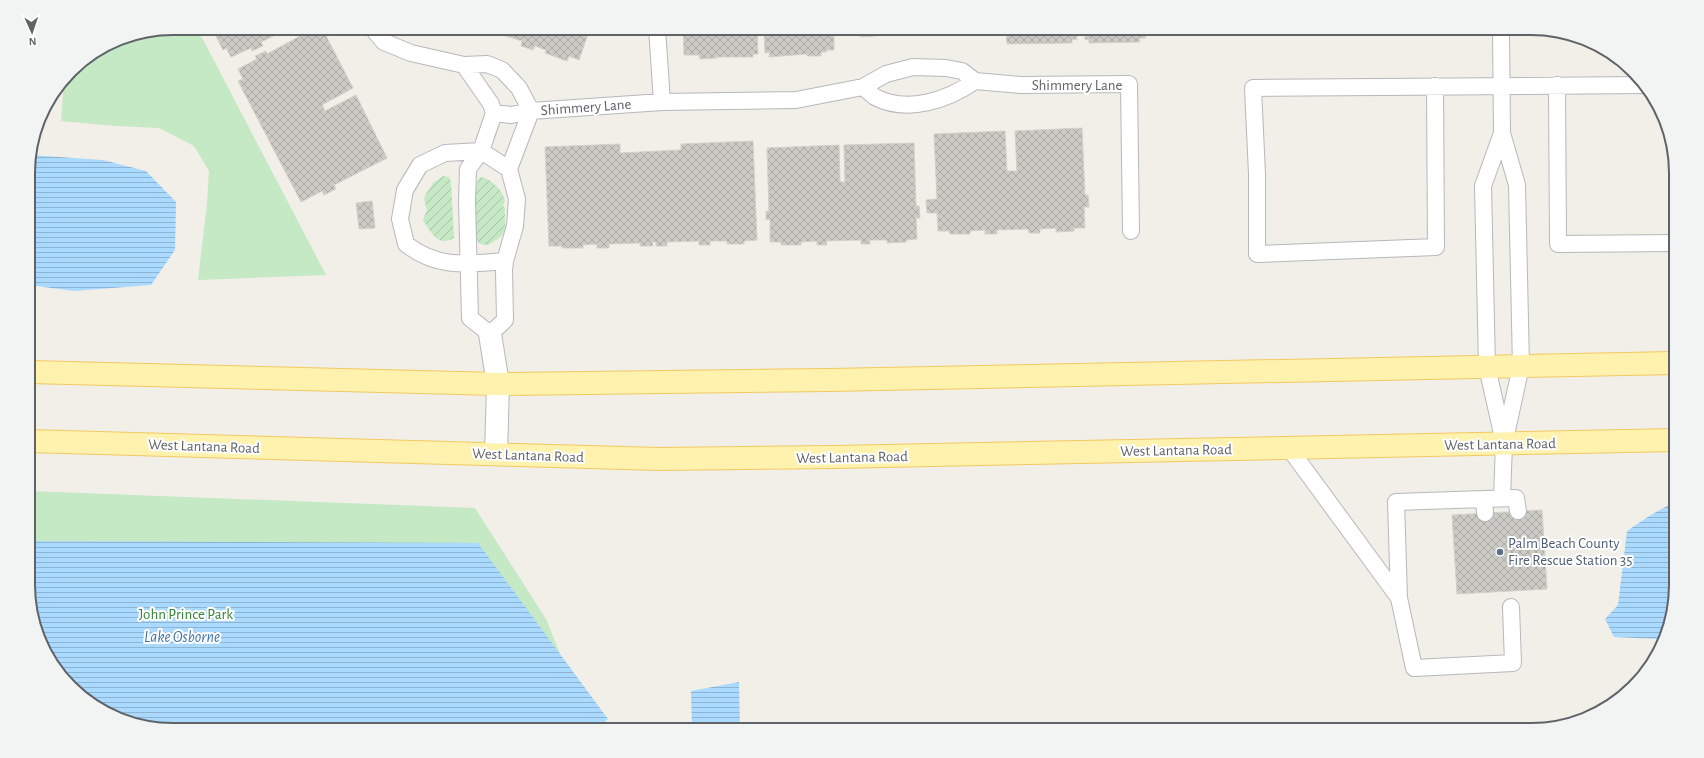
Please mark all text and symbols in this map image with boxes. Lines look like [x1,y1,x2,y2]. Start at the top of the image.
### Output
north arrow [12,12,52,52]
text: N [28,36,37,47]
street label: Shimmery Lane [1032,78,1122,93]
street label: Shimmery Lane [540,97,632,118]
street label: West Lantana Road [1444,436,1556,453]
street label: West Lantana Road [148,437,260,456]
street label: West Lantana Road [1120,442,1232,459]
street label: West Lantana Road [472,446,584,465]
street label: West Lantana Road [796,449,908,466]
place label: Palm Beach County Fire Rescue Station 35 [1508,536,1633,568]
marker: Palm Beach County Fire Rescue Station 35 [1495,547,1505,557]
park label: John Prince Park [139,607,233,622]
water label: Lake Osborne [144,629,220,645]

